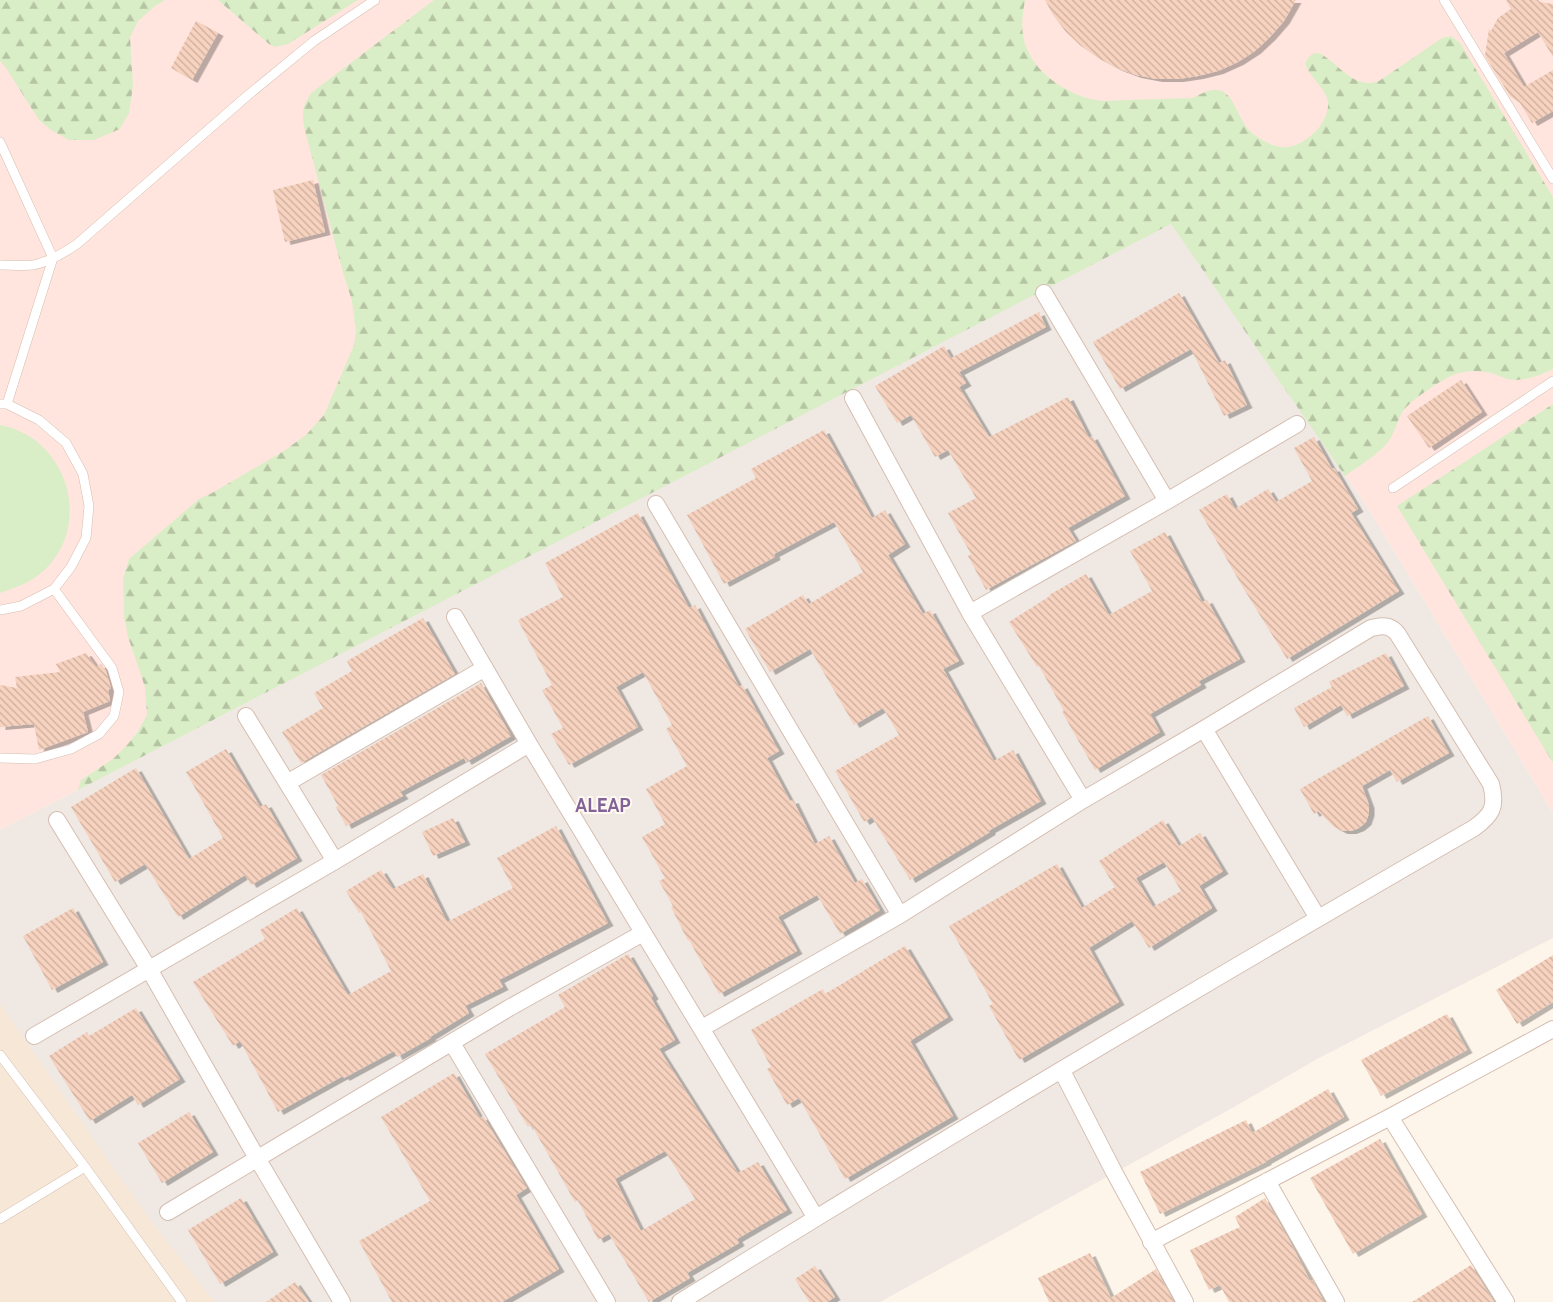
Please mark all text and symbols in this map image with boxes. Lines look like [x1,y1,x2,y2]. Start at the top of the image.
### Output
district label: ALEAP [575,794,631,817]

